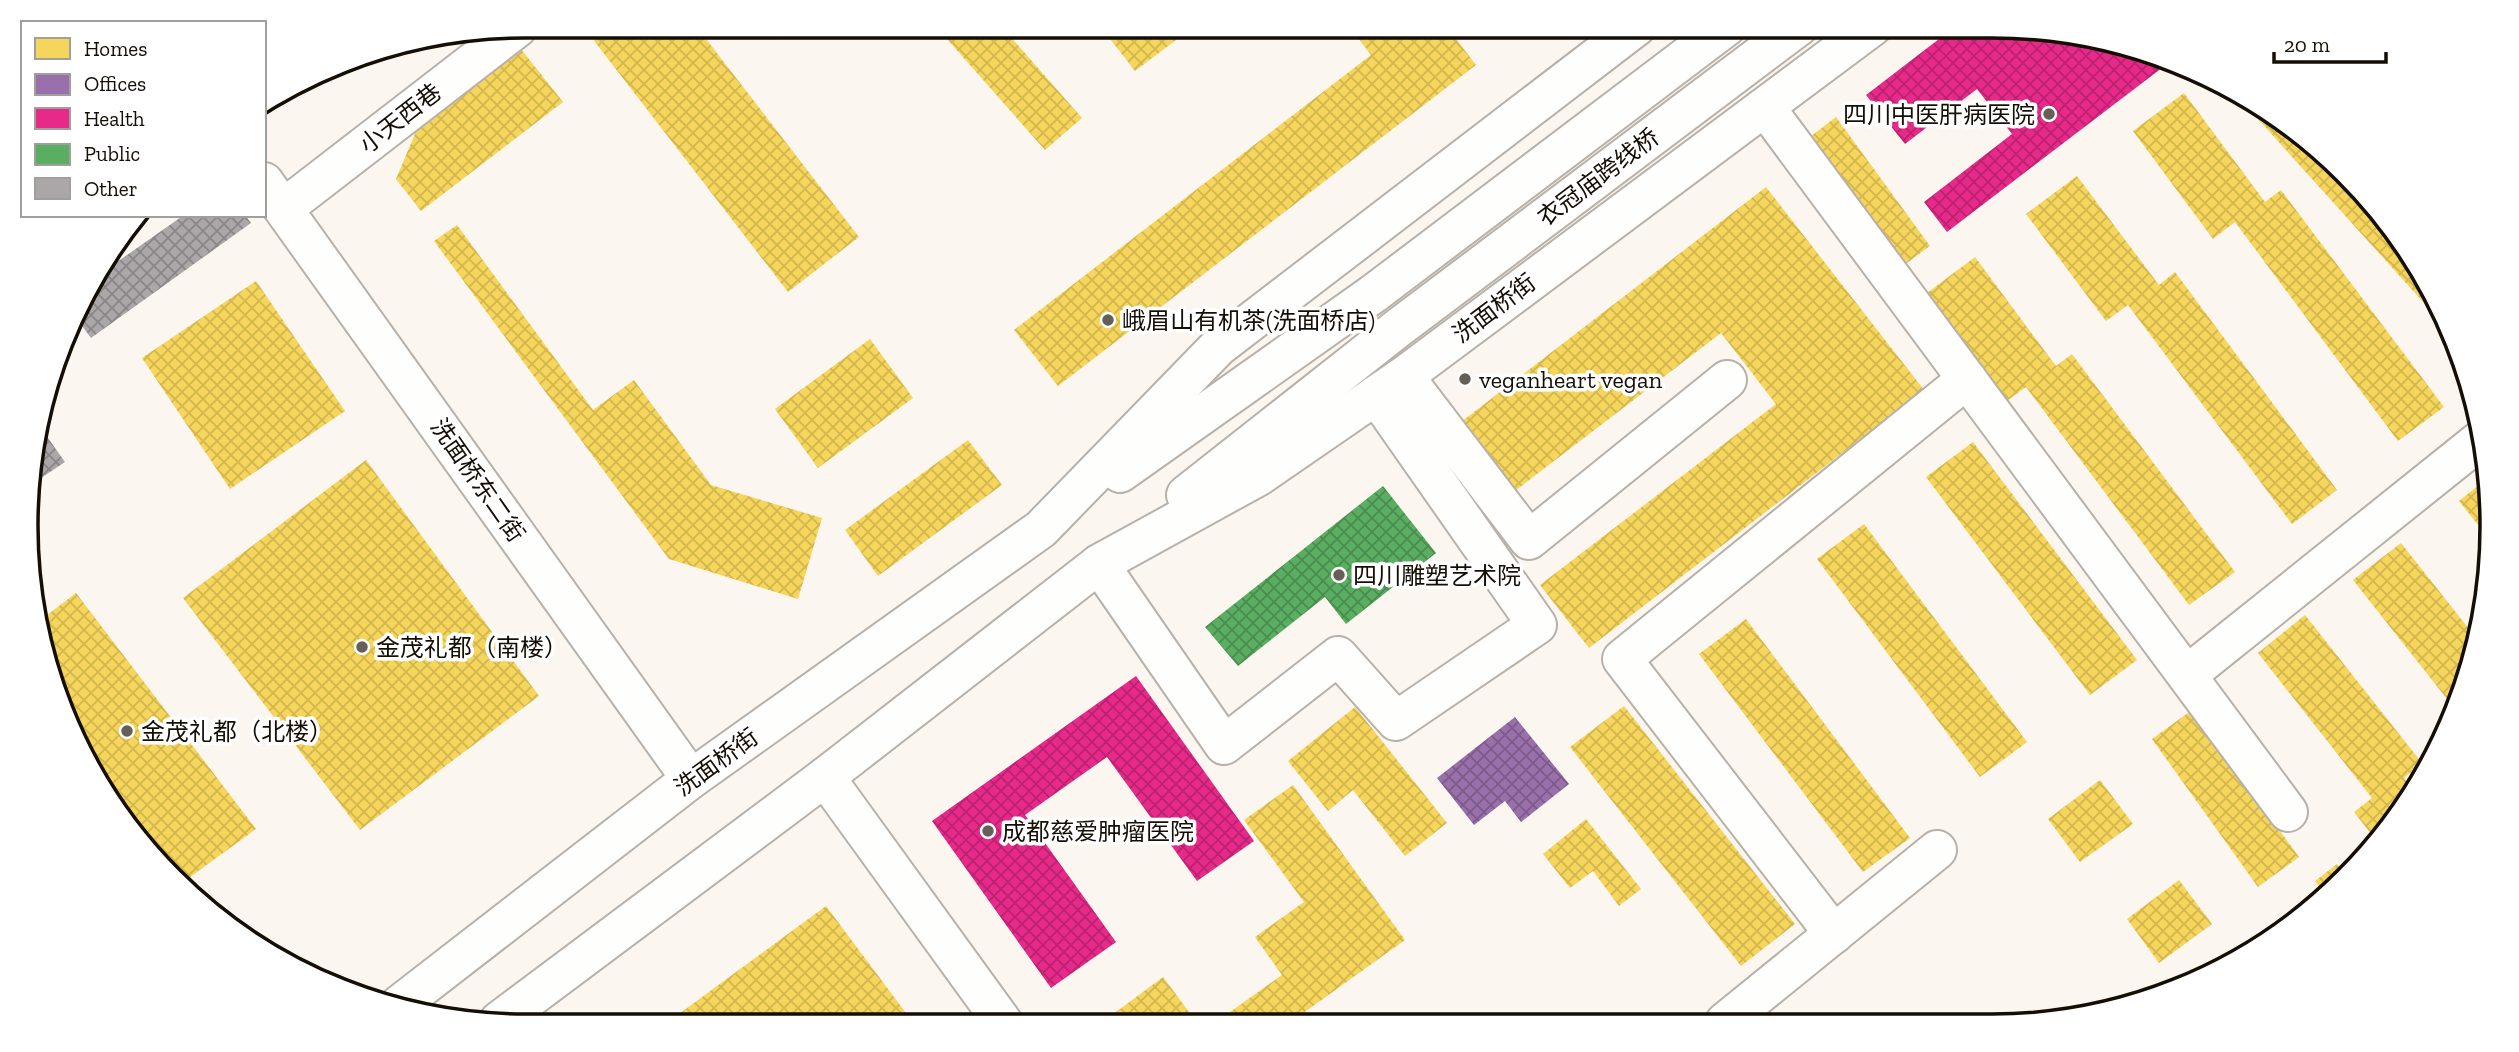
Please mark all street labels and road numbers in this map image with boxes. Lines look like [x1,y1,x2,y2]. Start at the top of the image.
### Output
street label: 小天西巷 [353,77,447,159]
street label: 衣冠庙跨线桥 [1532,122,1664,232]
street label: 洗面桥街 [1447,268,1541,348]
street label: 洗面桥东二街 [425,413,531,547]
street label: 洗面桥街 [669,722,763,802]

